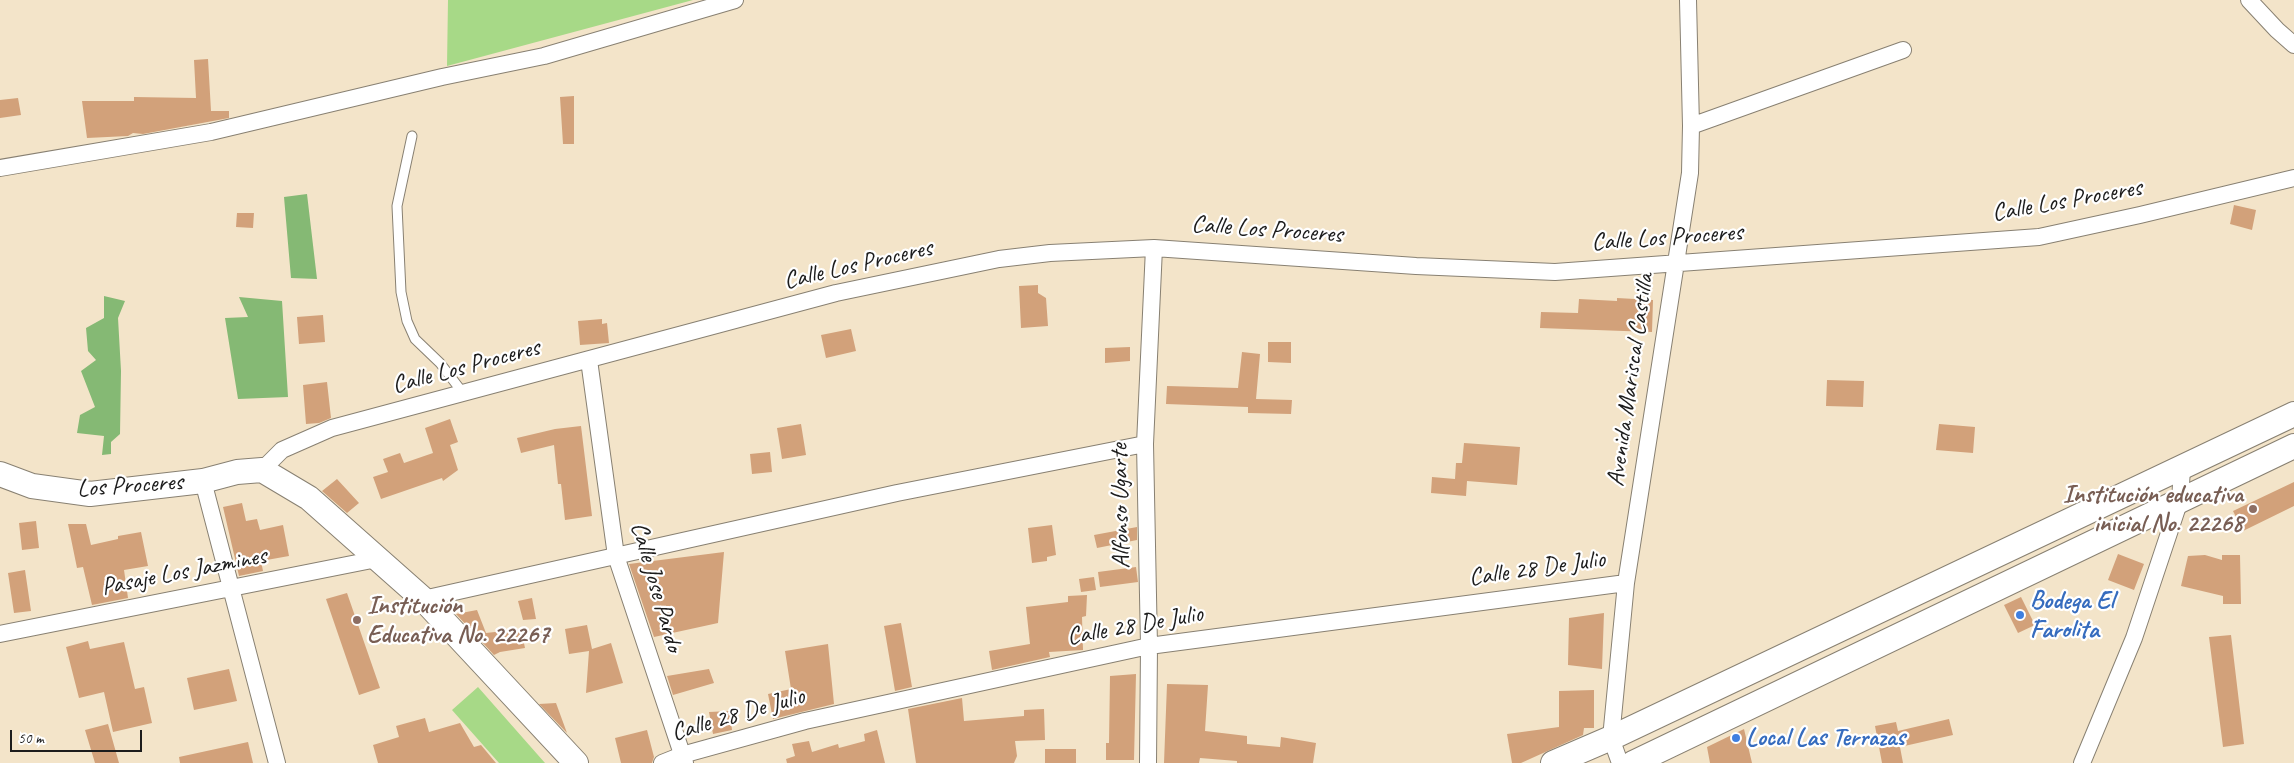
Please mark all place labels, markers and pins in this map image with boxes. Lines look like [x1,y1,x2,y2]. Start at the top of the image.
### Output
place label: Institución educativa inicial No. 22268 [2063,480,2243,539]
marker: Institución educativa inicial No. 22268 [2247,503,2259,515]
place label: Bodega El Farolita [2030,586,2114,645]
place label: Institución Educativa No. 22267 [367,591,549,650]
marker: Bodega El Farolita [2014,609,2026,621]
marker: Institución Educativa No. 22267 [351,614,363,626]
place label: Local Las Terrazas [1746,723,1905,753]
marker: Local Las Terrazas [1730,732,1742,744]

